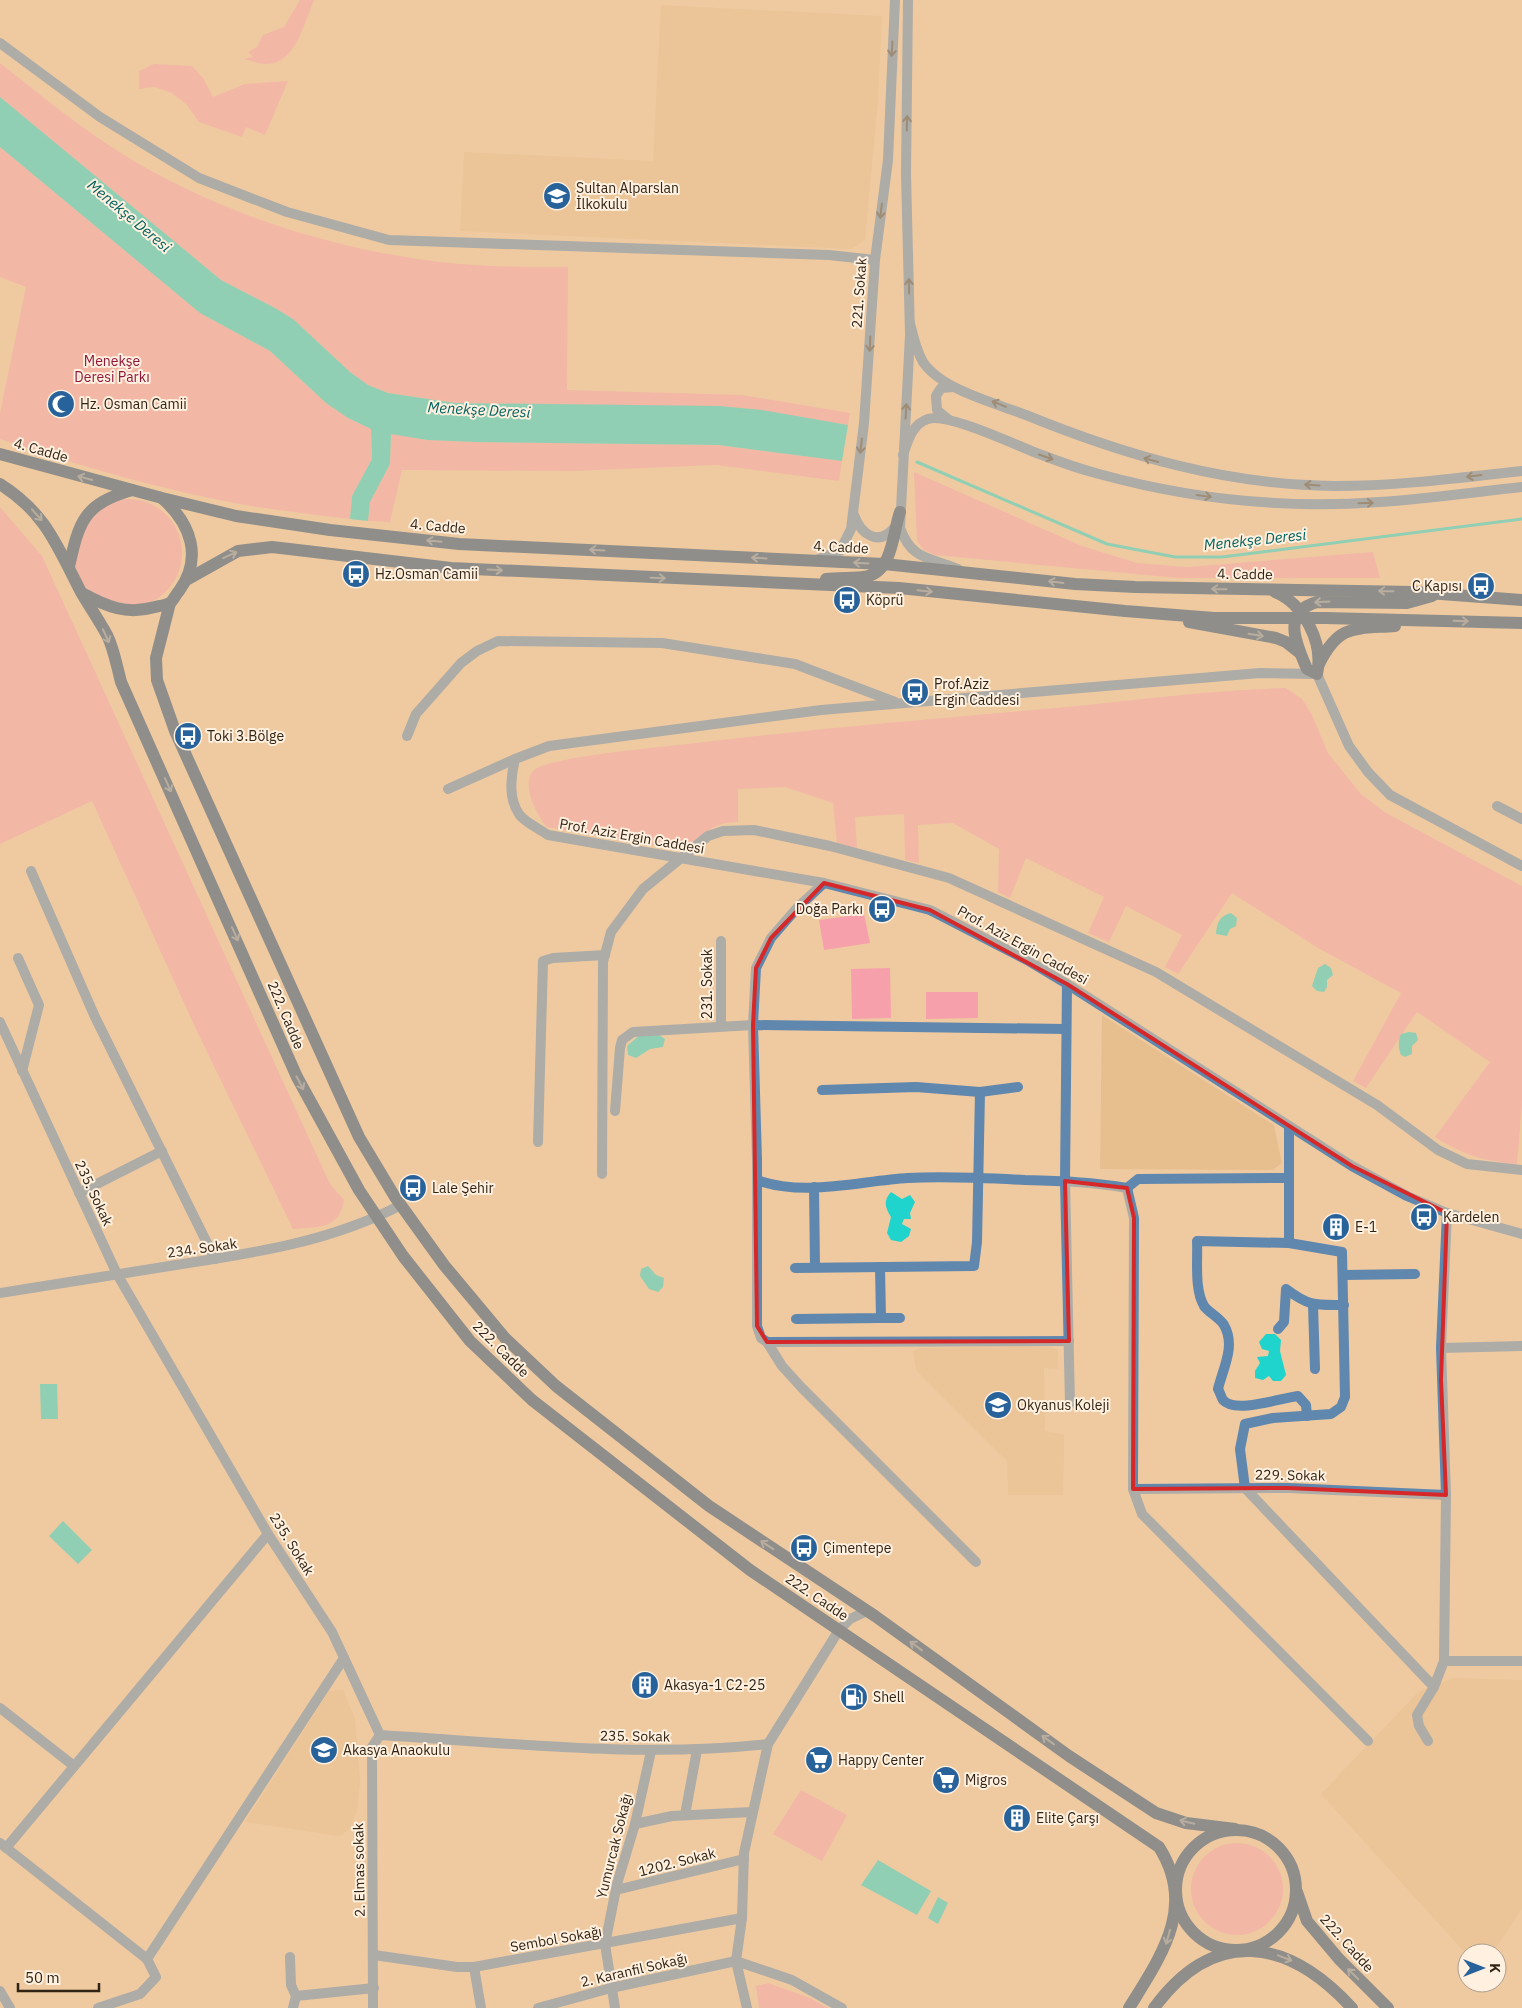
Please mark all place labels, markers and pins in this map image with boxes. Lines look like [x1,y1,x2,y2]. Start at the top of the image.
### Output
place label: Sultan Alparslan İlkokulu [576,179,679,213]
school or university icon: Sultan Alparslan İlkokulu [542,181,572,211]
mosque icon: Hz. Osman Camii [46,389,76,419]
place label: Hz. Osman Camii [80,395,187,413]
bus stop icon: Hz.Osman Camii [341,559,371,589]
place label: Hz.Osman Camii [375,565,478,583]
bus stop icon: C Kapısı [1466,571,1496,601]
place label: C Kapısı [1412,577,1462,595]
bus stop icon: Köprü [832,585,862,615]
place label: Köprü [866,591,904,609]
place label: Prof.Aziz Ergin Caddesi [934,675,1020,709]
bus stop icon: Prof.Aziz Ergin Caddesi [900,677,930,707]
bus stop icon: Toki 3.Bölge [173,721,203,751]
place label: Toki 3.Bölge [207,727,284,745]
bus stop icon: Doğa Parkı [867,894,897,924]
place label: Doğa Parkı [796,900,863,918]
bus stop icon: Lale Şehir [398,1173,428,1203]
place label: Lale Şehir [432,1179,494,1197]
bus stop icon: Kardelen [1409,1202,1439,1232]
place label: Kardelen [1443,1208,1499,1226]
building icon: E-1 [1321,1212,1351,1242]
place label: E-1 [1355,1218,1377,1236]
school or university icon: Okyanus Koleji [983,1390,1013,1420]
place label: Okyanus Koleji [1017,1396,1109,1414]
bus stop icon: Çimentepe [789,1533,819,1563]
place label: Çimentepe [823,1539,892,1557]
building icon: Akasya-1 C2-25 [630,1670,660,1700]
place label: Akasya-1 C2-25 [664,1676,765,1694]
fuel station icon: Shell [839,1682,869,1712]
place label: Shell [873,1688,905,1706]
school or university icon: Akasya Anaokulu [309,1735,339,1765]
place label: Akasya Anaokulu [343,1741,450,1759]
supermarket icon: Happy Center [804,1745,834,1775]
place label: Happy Center [838,1751,924,1769]
supermarket icon: Migros [931,1765,961,1795]
place label: Migros [965,1771,1007,1789]
building icon: Elite Çarşı [1002,1803,1032,1833]
place label: Elite Çarşı [1036,1809,1099,1827]

